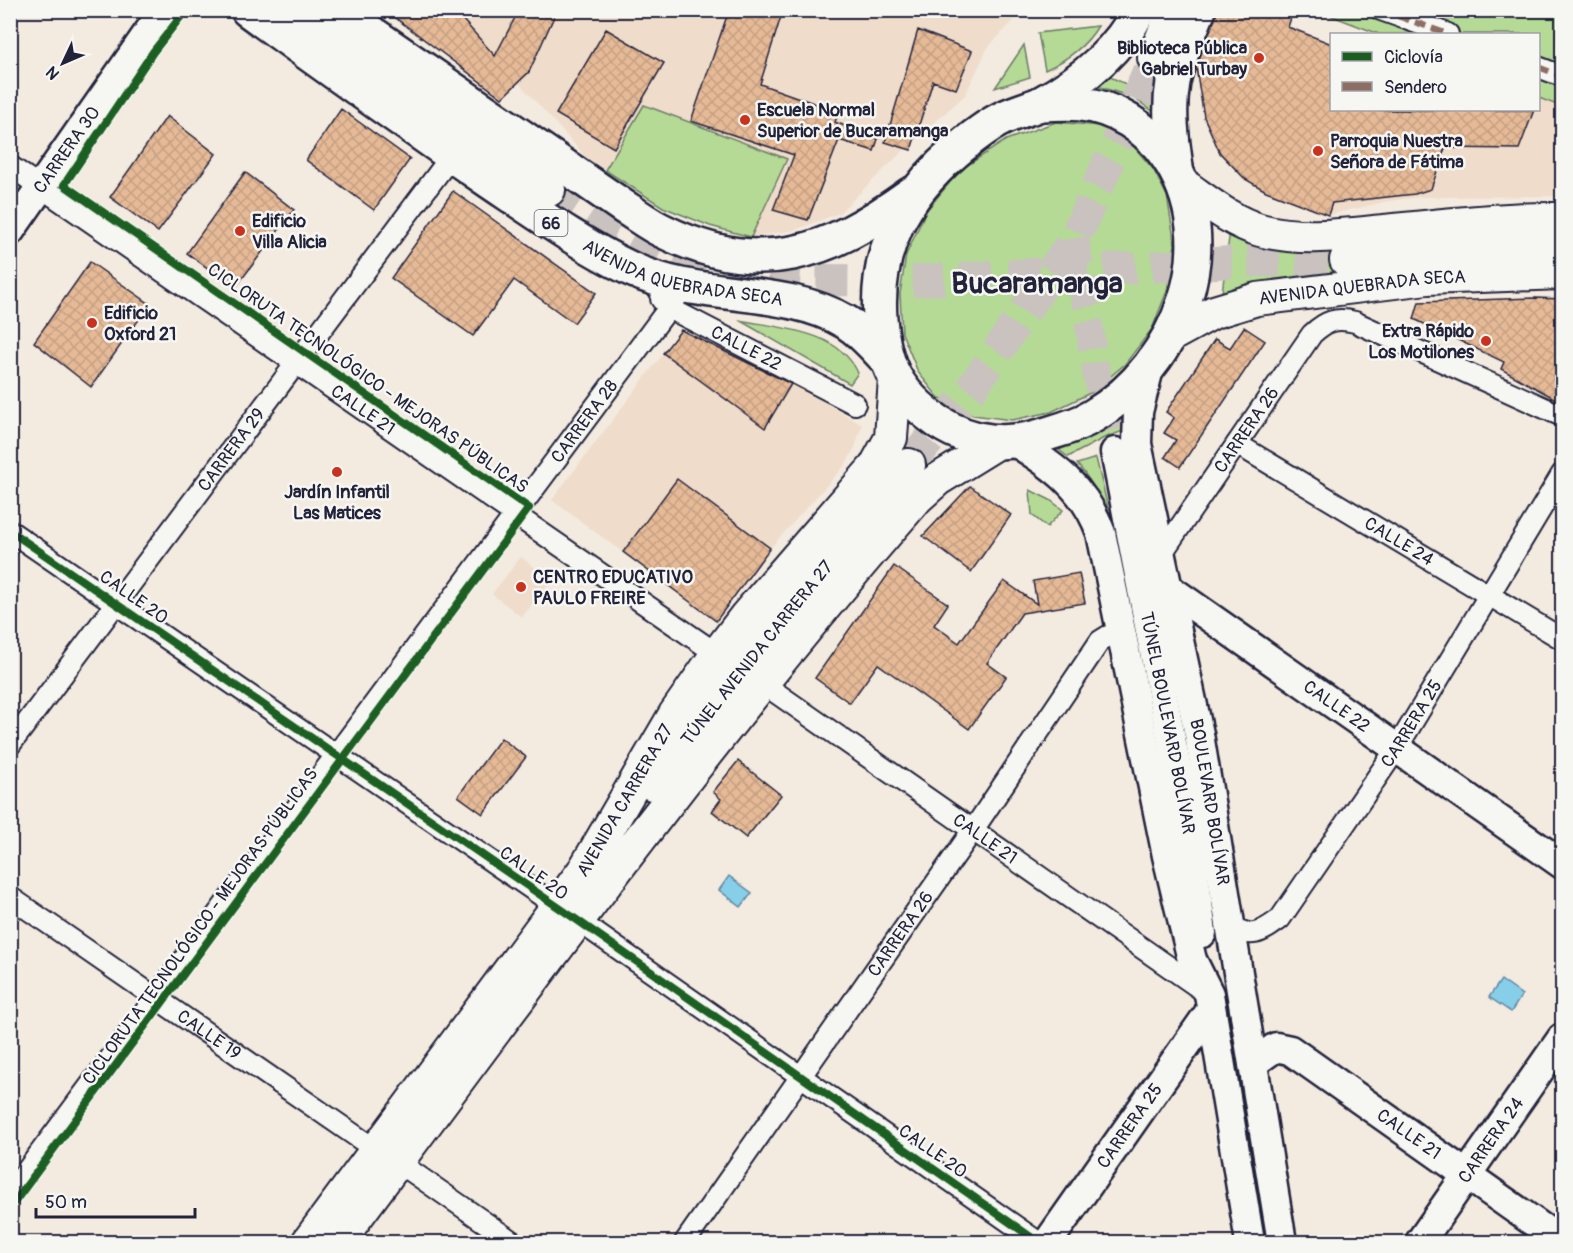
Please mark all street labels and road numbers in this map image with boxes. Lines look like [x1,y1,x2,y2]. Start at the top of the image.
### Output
street label: CARRERA 30 [29,102,105,198]
road number: 66 [534,210,568,236]
street label: AVENIDA QUEBRADA SECA [578,234,785,312]
street label: CICLORUTA TECNOLÓGICO - MEJORAS PÚBLICAS [203,257,533,499]
street label: AVENIDA QUEBRADA SECA [1257,266,1466,311]
street label: CALLE 22 [707,321,785,376]
street label: CARRERA 28 [546,375,623,468]
street label: CALLE 21 [326,380,400,440]
street label: CARRERA 26 [1209,382,1284,478]
street label: CARRERA 29 [193,404,270,496]
street label: CALLE 24 [1360,512,1438,572]
street label: TÚNEL AVENIDA CARRERA 27 [676,556,839,750]
street label: CALLE 20 [95,565,173,629]
street label: TÚNEL BOULEVARD BOLÍVAR [1135,610,1200,835]
street label: CALLE 22 [1299,675,1374,738]
street label: CARRERA 25 [1376,676,1447,772]
street label: BOULEVARD BOLÍVAR [1184,717,1235,887]
street label: AVENIDA CARRERA 27 [572,720,679,882]
street label: CICLORUTA TECNOLÓGICO - MEJORAS PÚBLICAS [77,763,323,1089]
street label: CALLE 21 [948,809,1022,869]
street label: CALLE 20 [495,841,573,905]
street label: CARRERA 26 [863,887,939,982]
street label: CALLE 19 [172,1005,245,1065]
street label: CARRERA 25 [1092,1079,1168,1173]
street label: CARRERA 24 [1453,1093,1529,1188]
street label: CALLE 21 [1372,1104,1445,1165]
street label: CALLE 20 [894,1119,972,1183]

